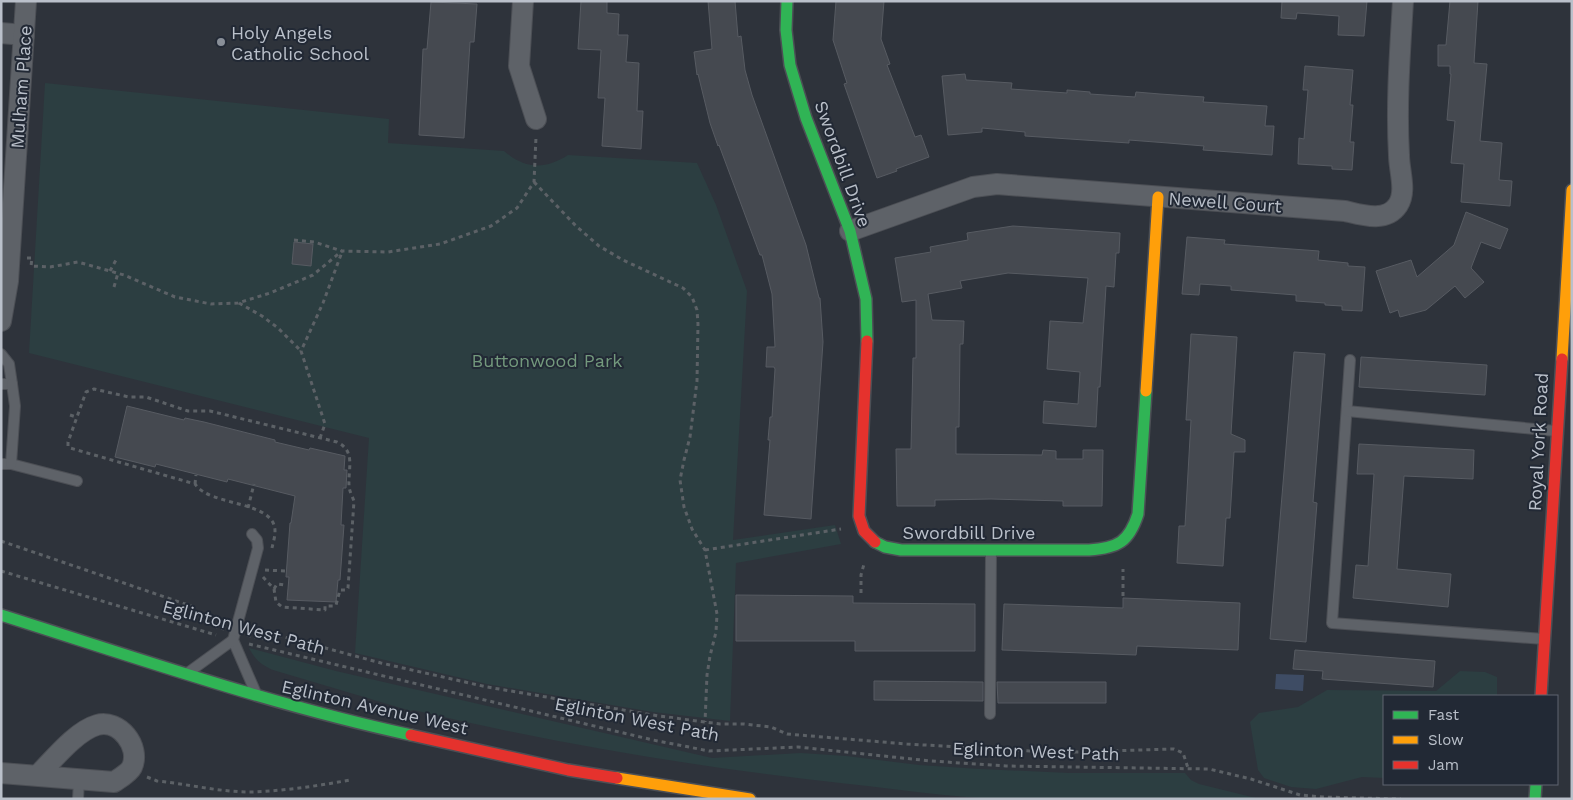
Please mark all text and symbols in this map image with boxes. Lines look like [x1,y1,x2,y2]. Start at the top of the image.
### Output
place label: Holy Angels Catholic School [231,22,370,64]
street label: Mulham Place [6,25,36,149]
marker: Holy Angels Catholic School [215,36,227,48]
street label: Swordbill Drive [810,98,876,230]
street label: Newell Court [1168,188,1283,216]
park label: Buttonwood Park [471,350,623,371]
street label: Royal York Road [1524,372,1552,512]
street label: Swordbill Drive [903,522,1035,543]
street label: Eglinton West Path [160,595,328,659]
street label: Eglinton Avenue West [280,675,471,739]
street label: Eglinton West Path [553,693,721,745]
legend [1383,695,1558,785]
text: Fast [1428,706,1460,724]
text: Slow [1428,731,1464,749]
street label: Eglinton West Path [952,738,1120,764]
text: Jam [1428,756,1459,774]

